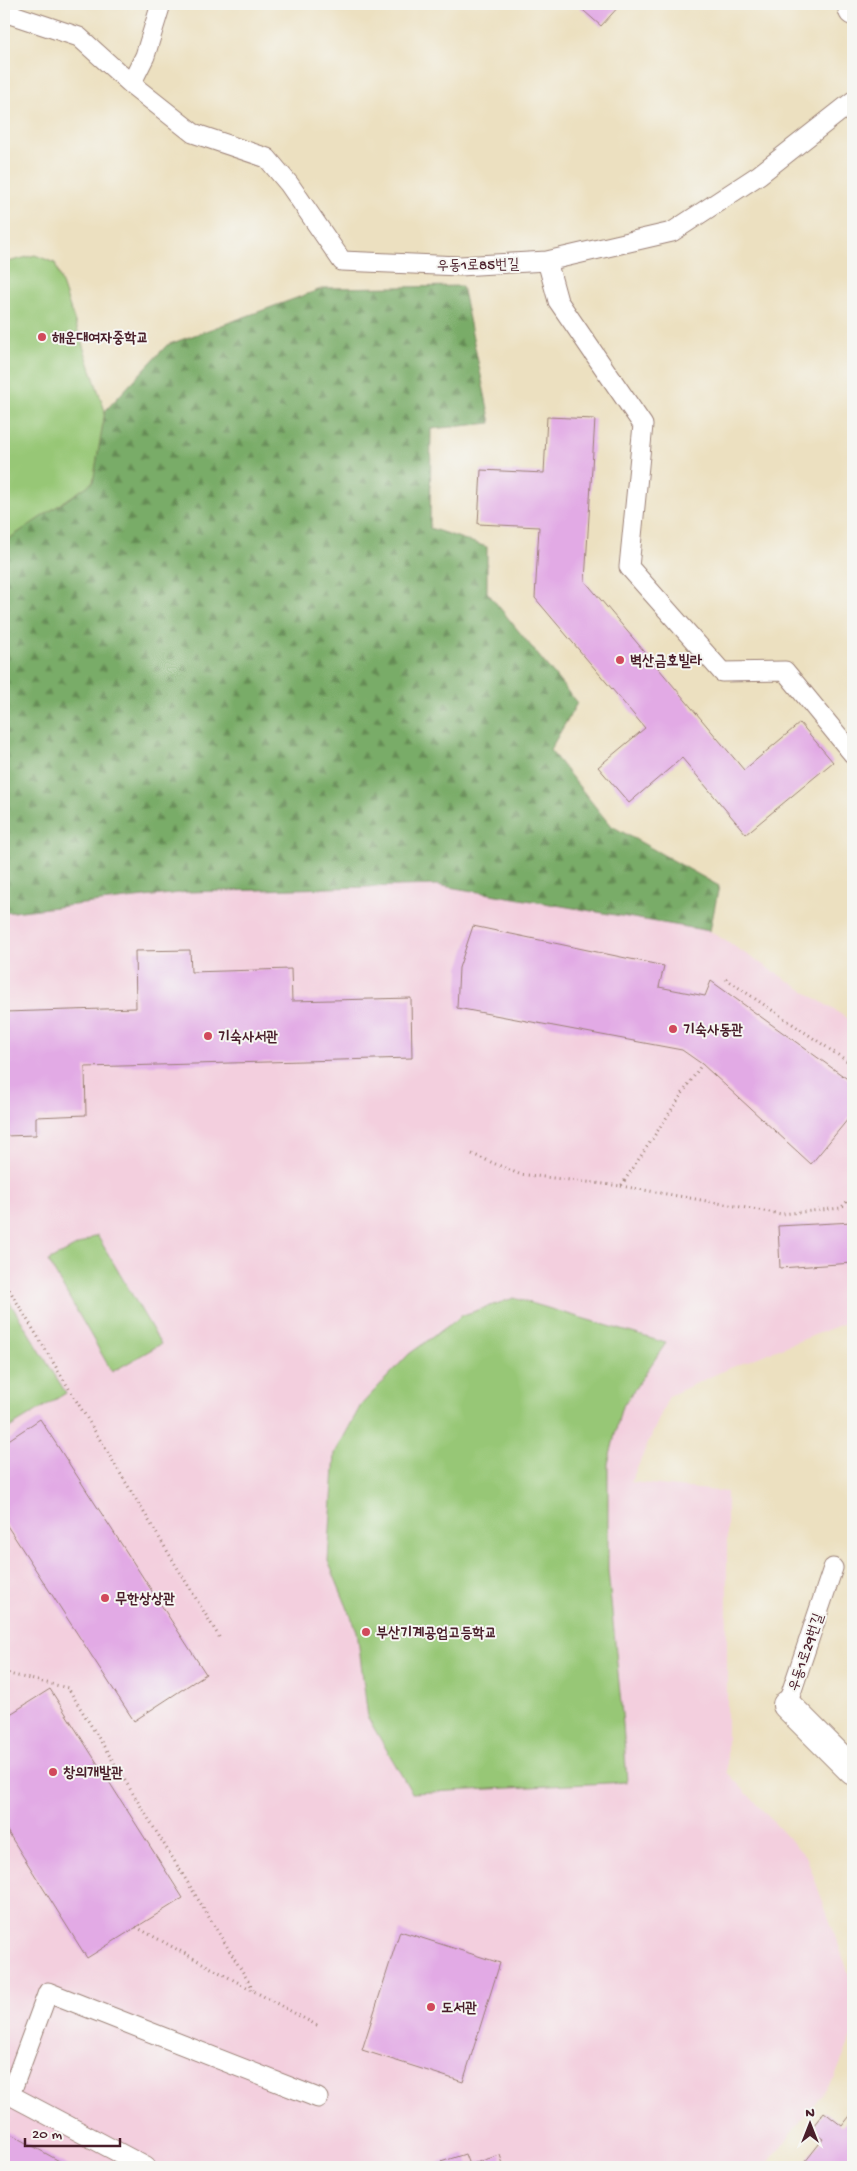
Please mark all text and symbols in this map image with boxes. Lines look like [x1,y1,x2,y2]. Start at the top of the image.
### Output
street label: 우동1로85번길 [437,256,519,276]
place label: 해운대여자중학교 [52,330,149,348]
marker: 해운대여자중학교 [36,331,48,343]
place label: 벽산금호빌라 [630,653,702,671]
marker: 벽산금호빌라 [614,654,626,666]
place label: 기숙사동관 [683,1022,743,1040]
marker: 기숙사동관 [667,1023,679,1035]
place label: 기숙사서관 [218,1029,278,1047]
marker: 기숙사서관 [202,1030,214,1042]
place label: 무한상상관 [115,1591,175,1609]
marker: 무한상상관 [99,1592,111,1604]
street label: 우동1로29번길 [785,1611,829,1694]
place label: 부산기계공업고등학교 [376,1625,497,1643]
marker: 부산기계공업고등학교 [360,1626,372,1638]
place label: 창의개발관 [63,1765,123,1783]
marker: 창의개발관 [47,1766,59,1778]
place label: 도서관 [441,2000,477,2018]
marker: 도서관 [425,2001,437,2013]
north arrow [784,2098,834,2148]
text: N [805,2105,815,2122]
scale bar [25,2116,120,2148]
text: 20 m [32,2126,62,2144]

